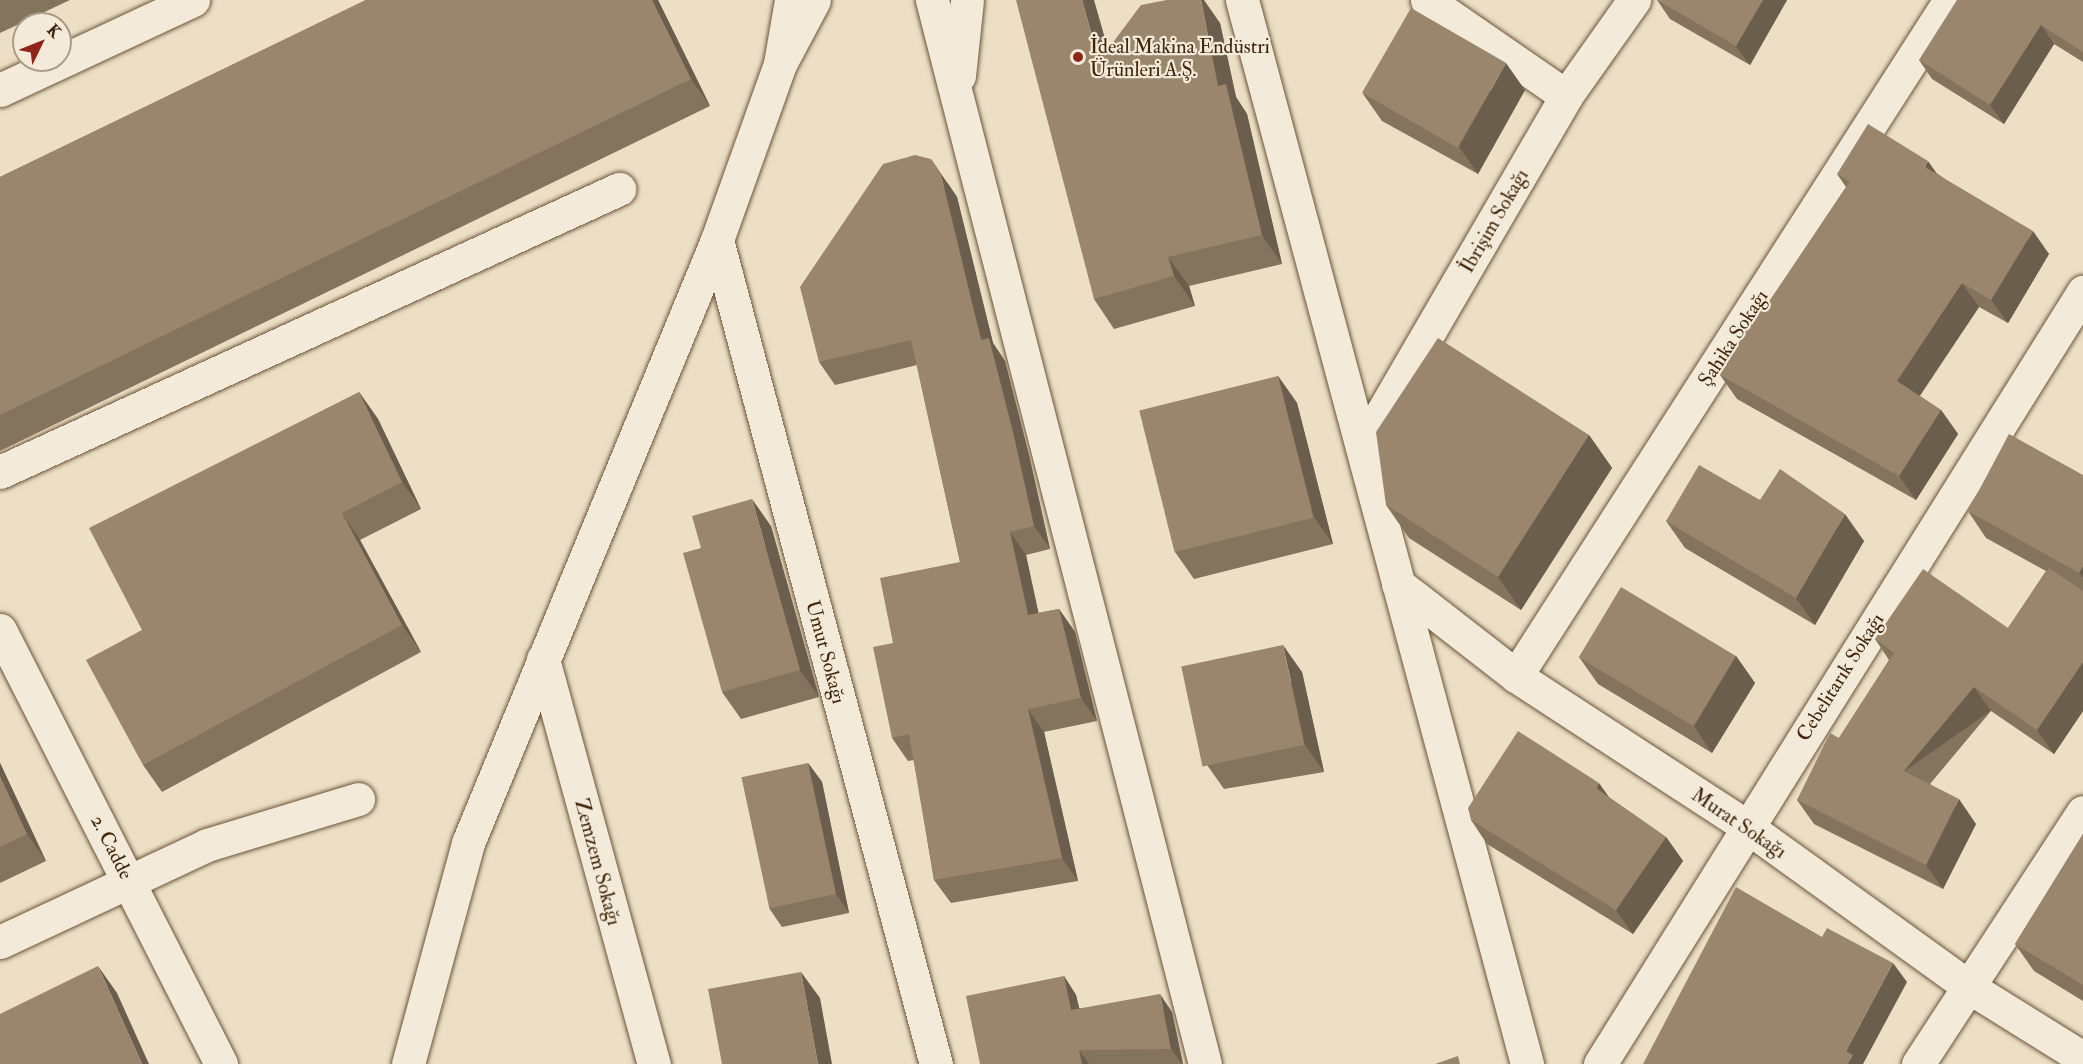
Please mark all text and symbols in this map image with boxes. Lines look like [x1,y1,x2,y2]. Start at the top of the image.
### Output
north arrow [12,12,72,72]
text: K [43,20,65,42]
place label: İdeal Makina Endüstri Ürünleri A.Ş. [1090,34,1270,81]
marker: İdeal Makina Endüstri Ürünleri A.Ş. [1071,50,1085,64]
street label: İbrişim Sokağı [1455,165,1533,277]
street label: Şahika Sokağı [1693,285,1773,391]
street label: Umut Sokağı [801,598,851,706]
street label: Cebelitarık Sokağı [1791,609,1889,745]
street label: Murat Sokağı [1687,783,1791,863]
street label: Zemzem Sokağı [570,796,626,928]
street label: 2. Cadde [86,811,138,883]

